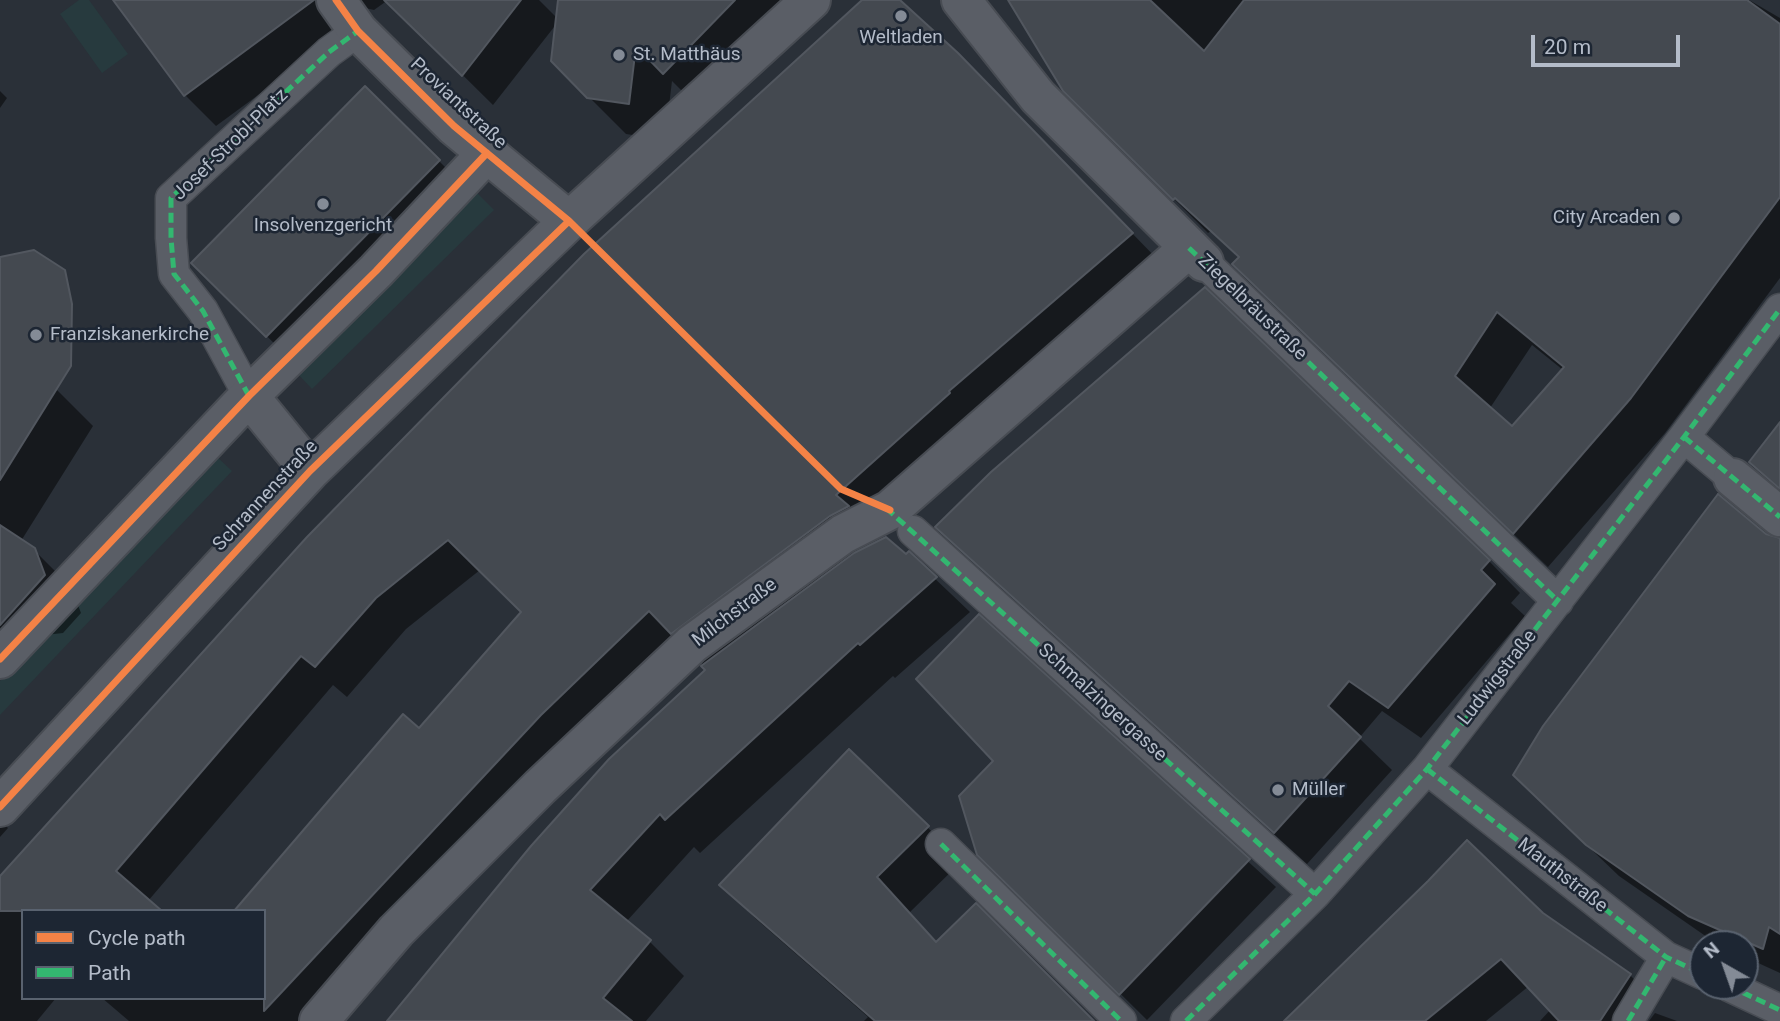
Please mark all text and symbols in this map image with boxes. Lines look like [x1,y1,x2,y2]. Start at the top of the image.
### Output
marker: Weltladen [893,8,909,24]
scale bar [1535,21,1684,65]
place label: Weltladen [859,27,943,49]
text: 20 m [1544,35,1591,59]
place label: St. Matthäus [633,44,741,66]
marker: St. Matthäus [611,47,627,63]
street label: Proviantstraße [405,54,511,154]
street label: Josef-Strobl-Platz [169,84,293,206]
marker: Insolvenzgericht [315,196,331,212]
place label: City Arcaden [1553,207,1660,229]
marker: City Arcaden [1666,210,1682,226]
place label: Insolvenzgericht [254,215,392,237]
street label: Ziegelbräustraße [1193,250,1311,366]
place label: Franziskanerkirche [50,324,209,346]
marker: Franziskanerkirche [28,327,44,343]
street label: Schrannenstraße [209,436,323,556]
street label: Milchstraße [688,574,782,652]
street label: Ludwigstraße [1454,626,1542,730]
street label: Schmalzingergasse [1033,639,1171,767]
place label: Müller [1292,779,1345,801]
marker: Müller [1270,782,1286,798]
street label: Mauthstraße [1512,834,1612,918]
legend [21,909,266,1000]
text: Cycle path [88,926,186,950]
north arrow [1689,930,1759,1000]
text: N [1699,937,1724,963]
text: Path [88,961,131,985]

